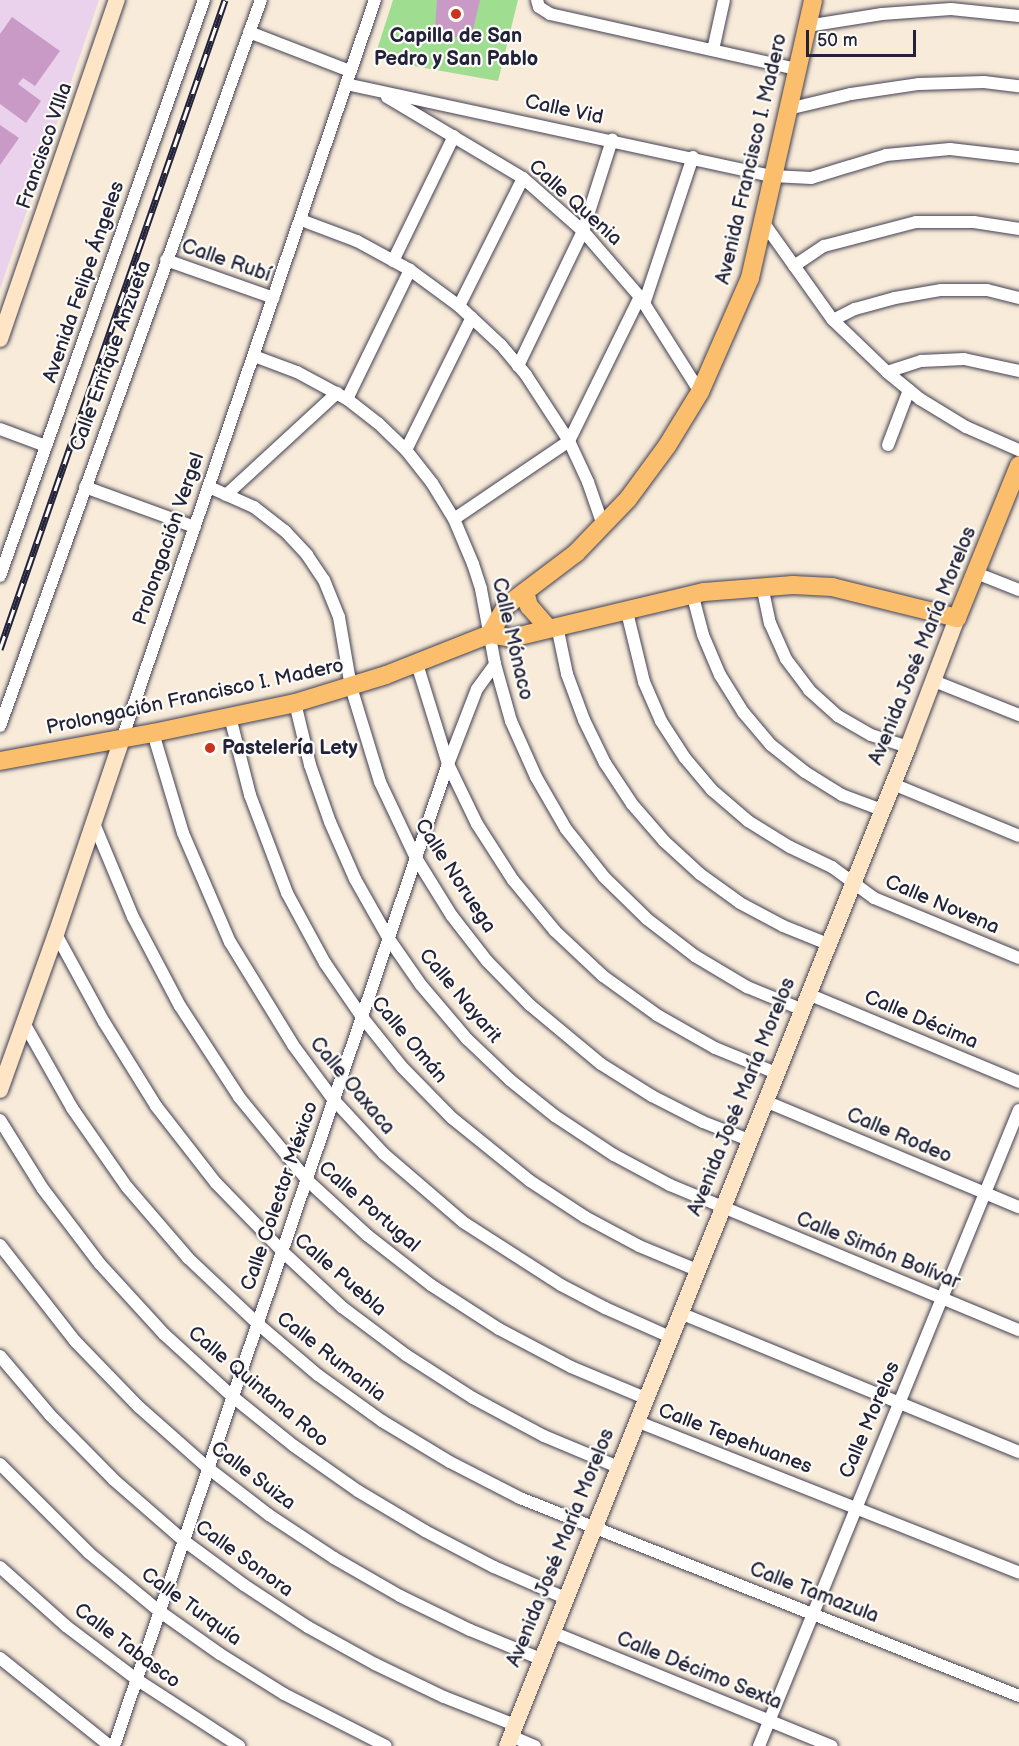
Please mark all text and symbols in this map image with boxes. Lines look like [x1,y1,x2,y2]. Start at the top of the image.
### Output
marker: Capilla de San Pedro y San Pablo [449,7,463,21]
scale bar [809,18,918,56]
place label: Capilla de San Pedro y San Pablo [373,24,539,71]
text: 50 m [817,30,858,51]
street label: Avenida Francisco I. Madero [711,31,793,287]
street label: Francisco VIlla [12,79,78,213]
street label: Calle Vid [522,90,606,130]
street label: Calle Quenia [523,155,627,251]
street label: Avenida Felipe Ángeles [38,178,130,386]
street label: Calle Rubí [178,235,274,287]
street label: Calle Enrique Anzueta [65,257,157,455]
street label: Prolongación Vergel [128,449,210,629]
street label: Avenida José María Morelos [864,523,982,769]
street label: Calle Mónaco [486,575,538,703]
street label: Prolongación Francisco I. Madero [44,654,346,740]
place label: Pastelería Lety [222,736,358,760]
marker: Pastelería Lety [203,741,217,755]
street label: Calle Noruega [409,814,501,938]
street label: Calle Novena [881,870,1003,940]
street label: Calle Nayarit [414,944,506,1048]
street label: Avenida José María Morelos [683,974,801,1220]
street label: Calle Décima [861,985,981,1055]
street label: Calle Omán [366,992,452,1088]
street label: Calle Oaxaca [304,1032,400,1140]
street label: Calle Colector México [236,1098,324,1294]
street label: Calle Rodeo [843,1103,955,1169]
street label: Calle Portugal [313,1156,425,1258]
street label: Calle Simón Bolívar [792,1207,964,1295]
street label: Calle Puebla [289,1229,391,1321]
street label: Calle Rumania [272,1307,390,1407]
street label: Calle Quintana Roo [183,1321,333,1453]
street label: Calle Morelos [835,1358,905,1482]
street label: Calle Tepehuanes [654,1399,816,1479]
street label: Avenida José María Morelos [502,1425,620,1671]
street label: Calle Suiza [206,1436,300,1516]
street label: Calle Sonora [190,1515,298,1603]
street label: Calle Tamazula [746,1557,882,1629]
street label: Calle Turquía [136,1562,246,1652]
street label: Calle Tabasco [69,1598,185,1694]
street label: Calle Décimo Sexta [613,1627,785,1715]

